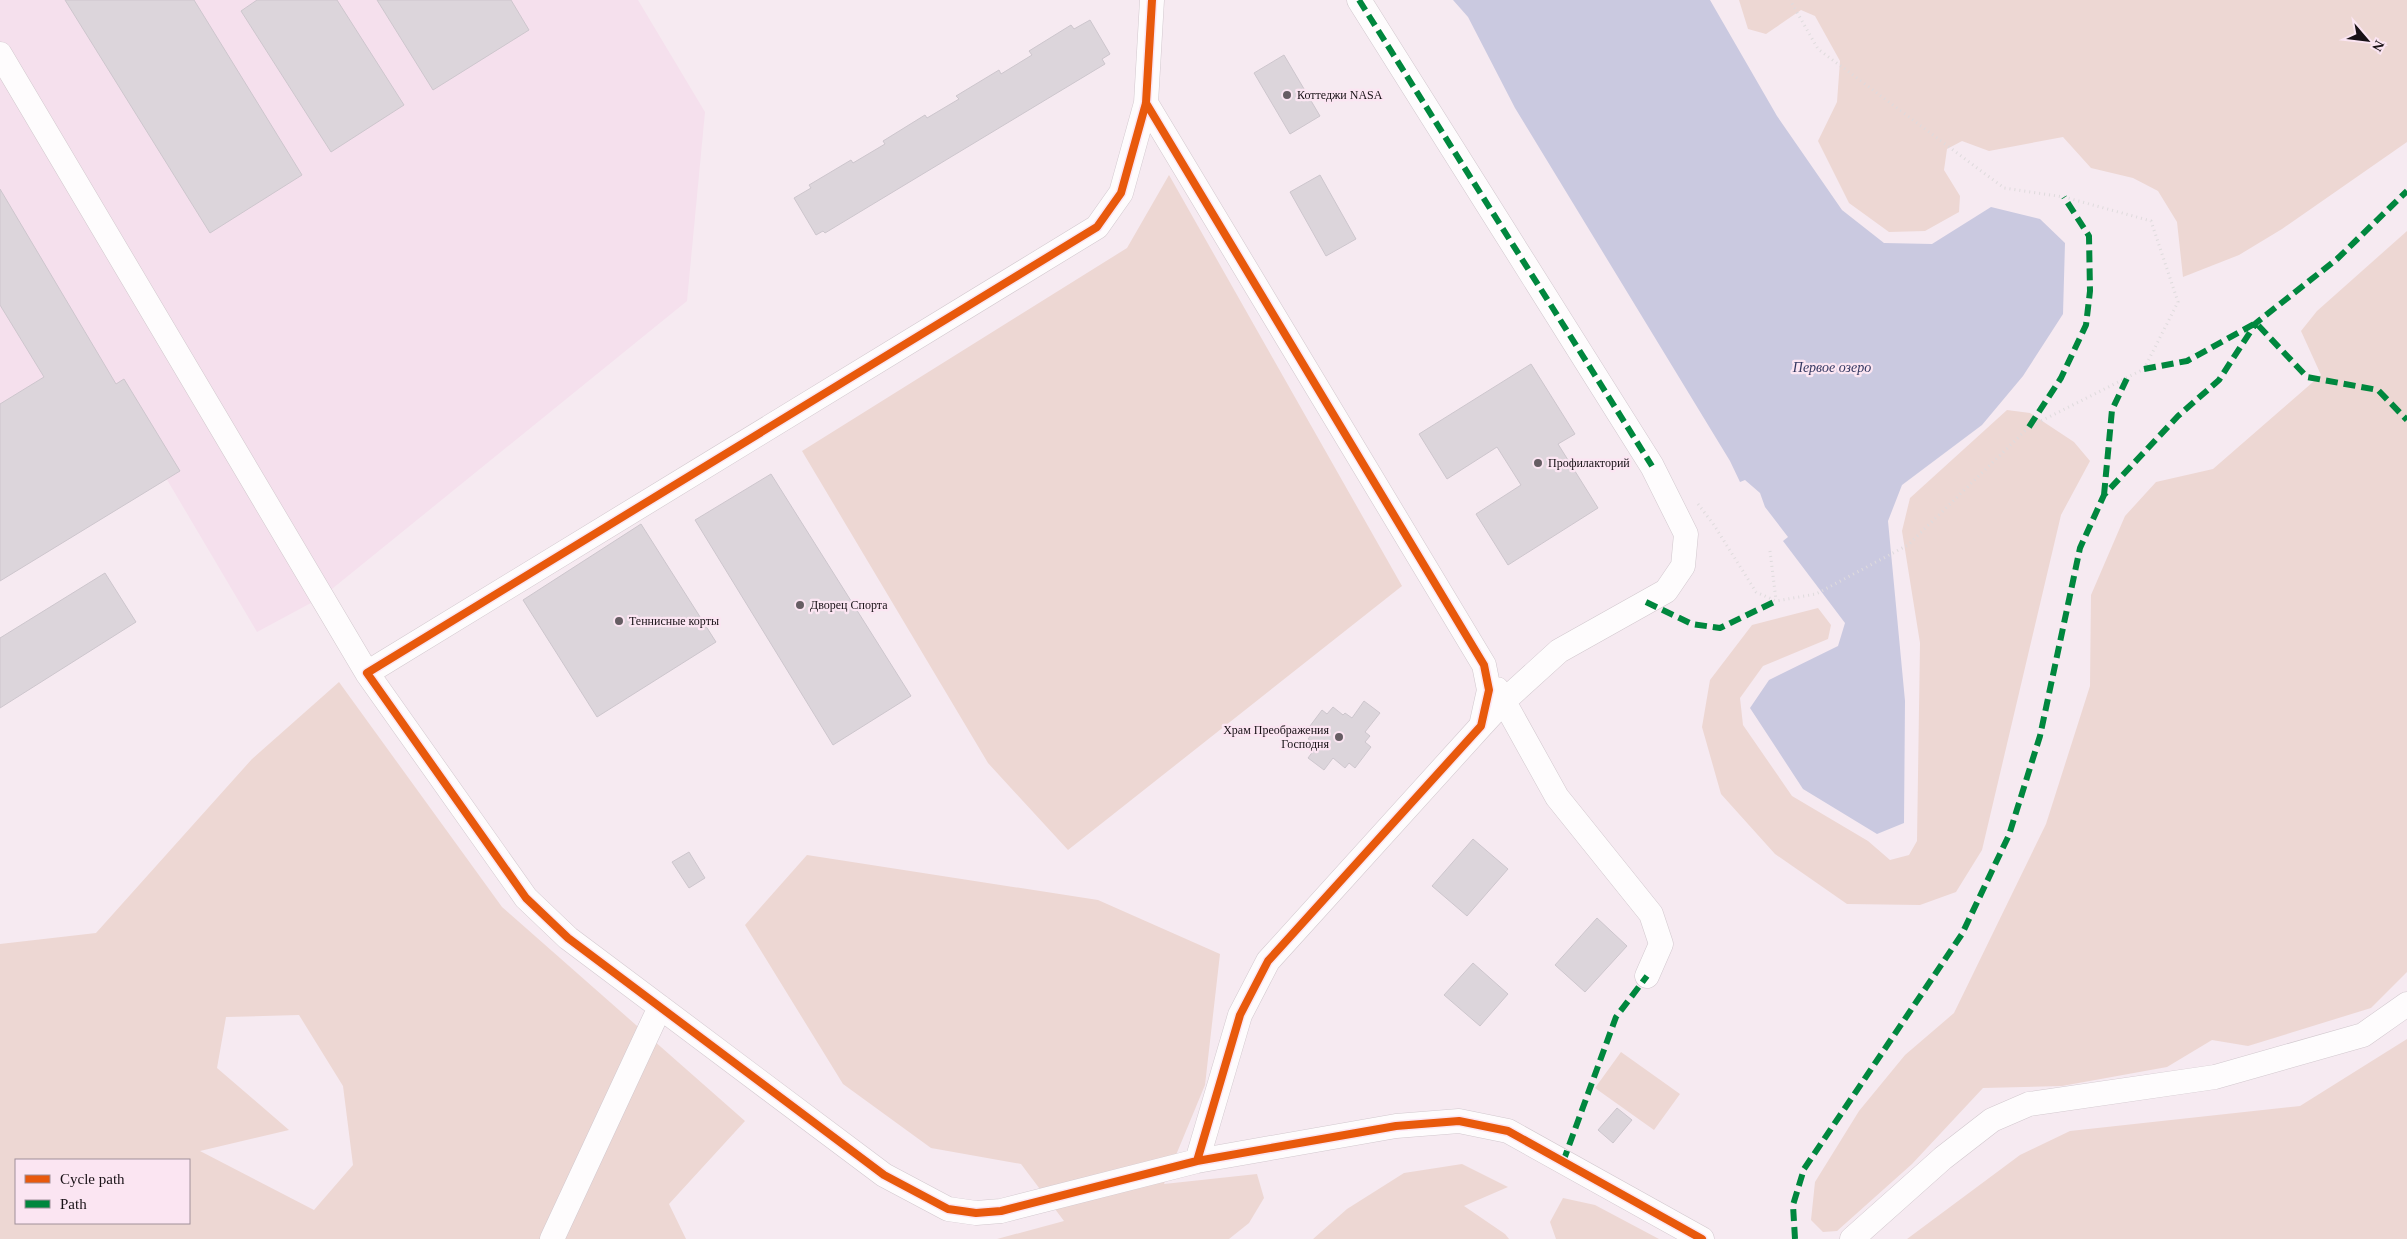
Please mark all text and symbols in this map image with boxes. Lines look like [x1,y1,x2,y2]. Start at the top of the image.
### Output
north arrow [2342,15,2392,65]
text: N [2369,38,2387,54]
place label: Коттеджи NASA [1297,88,1383,102]
marker: Коттеджи NASA [1281,89,1293,101]
water label: Первое озеро [1792,360,1871,375]
place label: Профилакторий [1548,456,1630,470]
marker: Профилакторий [1532,457,1544,469]
place label: Дворец Спорта [810,598,888,612]
marker: Дворец Спорта [794,599,806,611]
place label: Теннисные корты [629,614,719,628]
marker: Теннисные корты [613,615,625,627]
place label: Храм Преображения Господня [1223,723,1329,751]
marker: Храм Преображения Господня [1333,731,1345,743]
legend [15,1159,190,1224]
text: Cycle path [60,1171,125,1187]
text: Path [60,1196,87,1212]

